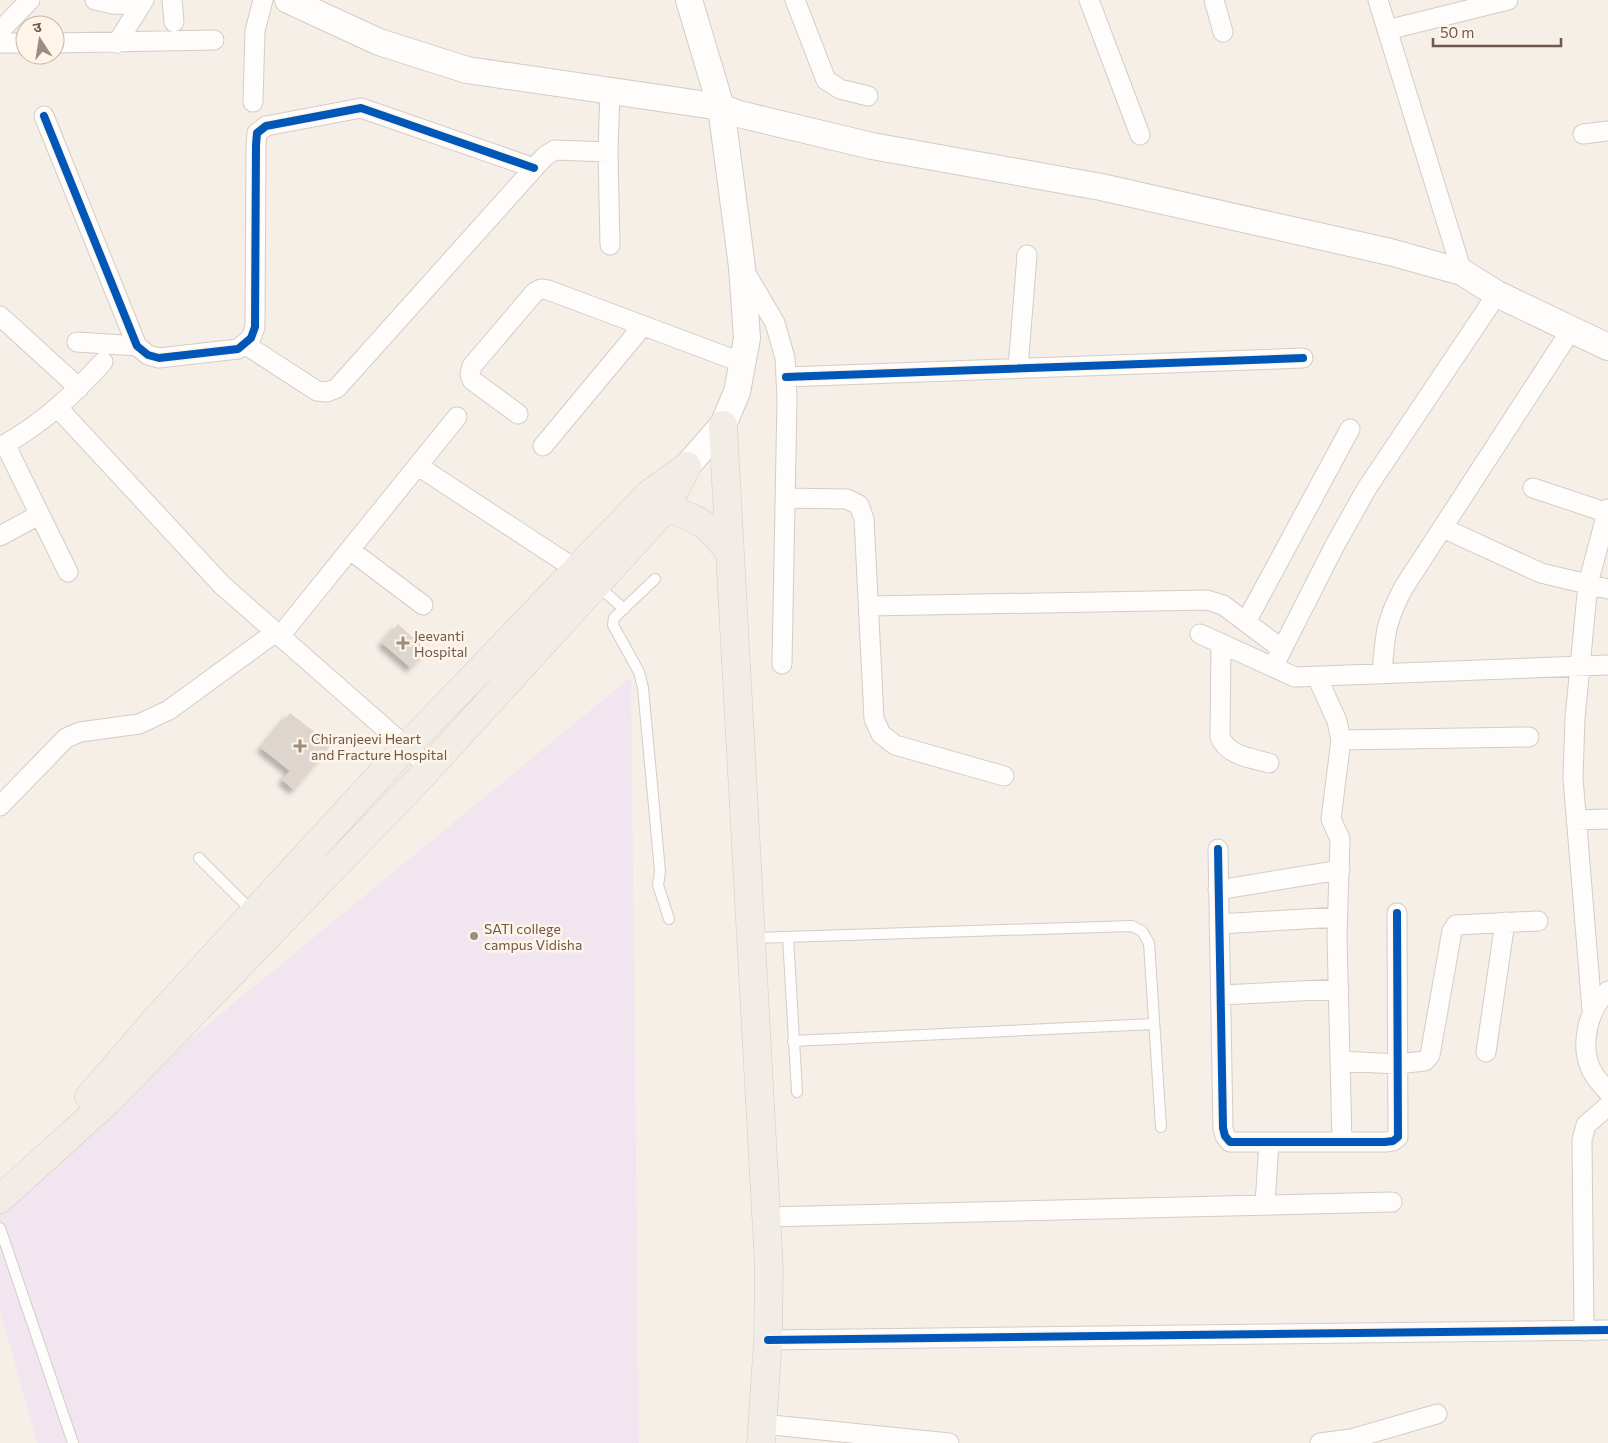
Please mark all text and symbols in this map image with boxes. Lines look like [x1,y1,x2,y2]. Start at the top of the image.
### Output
north arrow [15,15,65,65]
scale bar [1433,15,1560,47]
text: उ [31,17,44,36]
text: 50 m [1440,23,1474,41]
place label: Jeevanti Hospital [414,627,468,660]
marker: Jeevanti Hospital [396,636,410,650]
place label: Chiranjeevi Heart and Fracture Hospital [311,730,447,763]
marker: Chiranjeevi Heart and Fracture Hospital [293,739,307,753]
place label: SATI college campus Vidisha [484,920,582,953]
marker: SATI college campus Vidisha [468,930,480,942]

